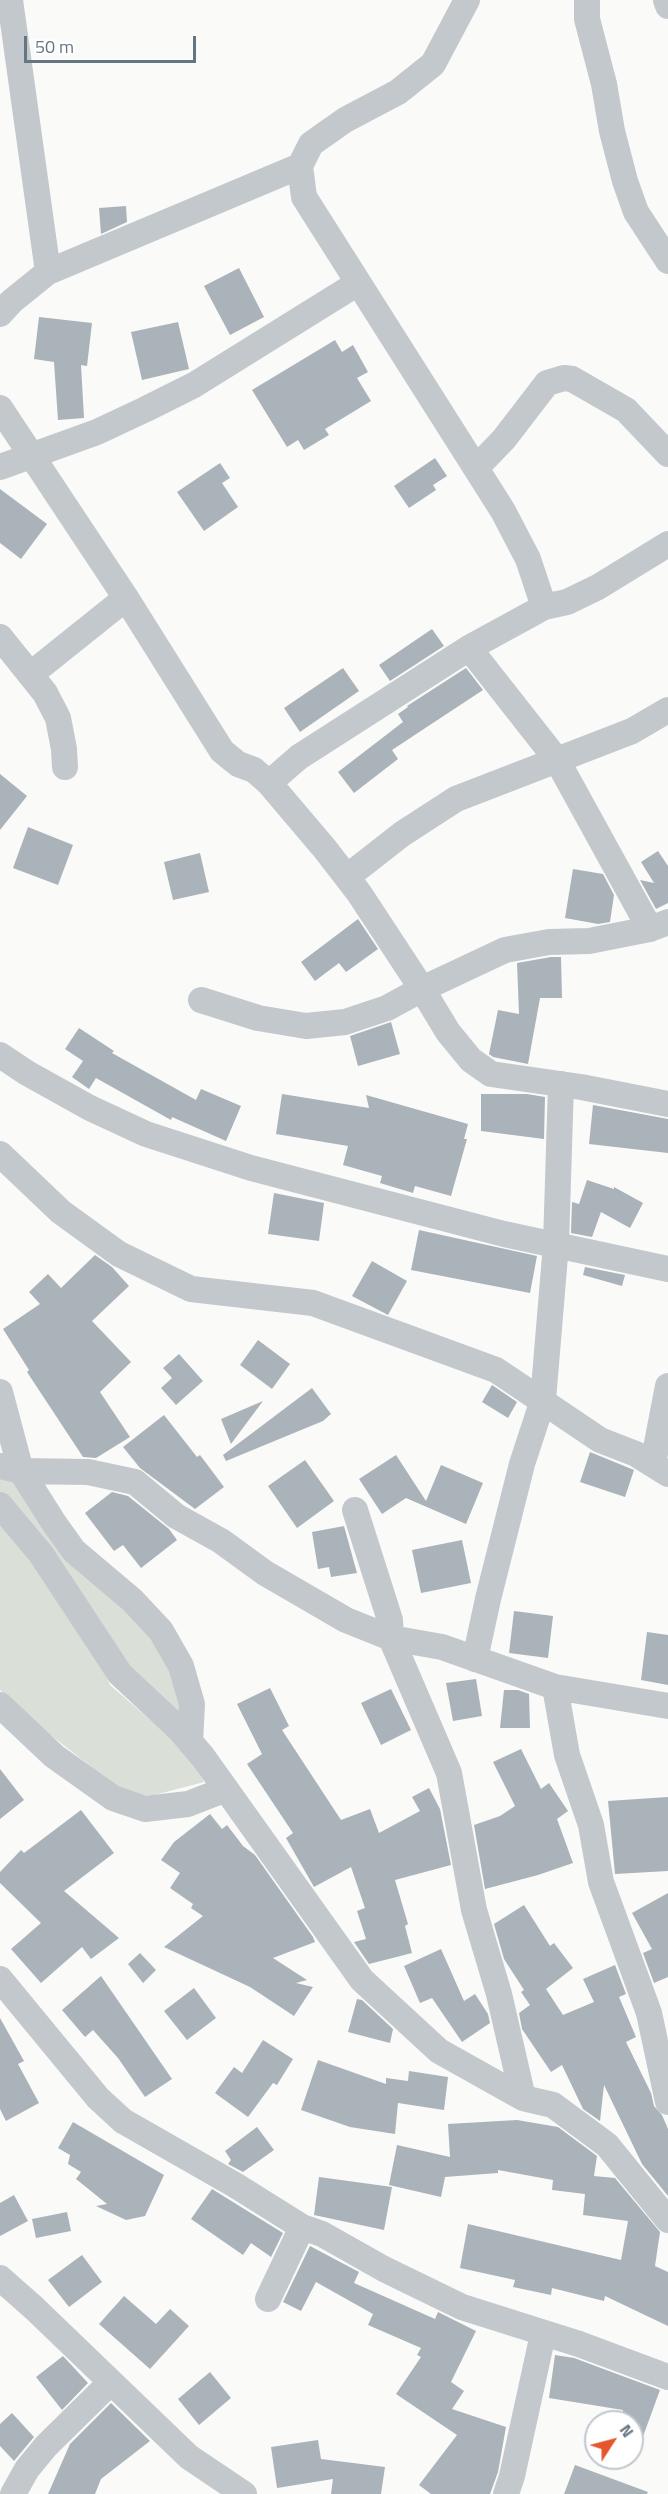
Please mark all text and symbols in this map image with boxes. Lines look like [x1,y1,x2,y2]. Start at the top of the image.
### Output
scale bar [27,24,200,62]
text: 50 m [35,33,74,60]
north arrow [584,2410,644,2470]
text: N [614,2419,640,2442]

